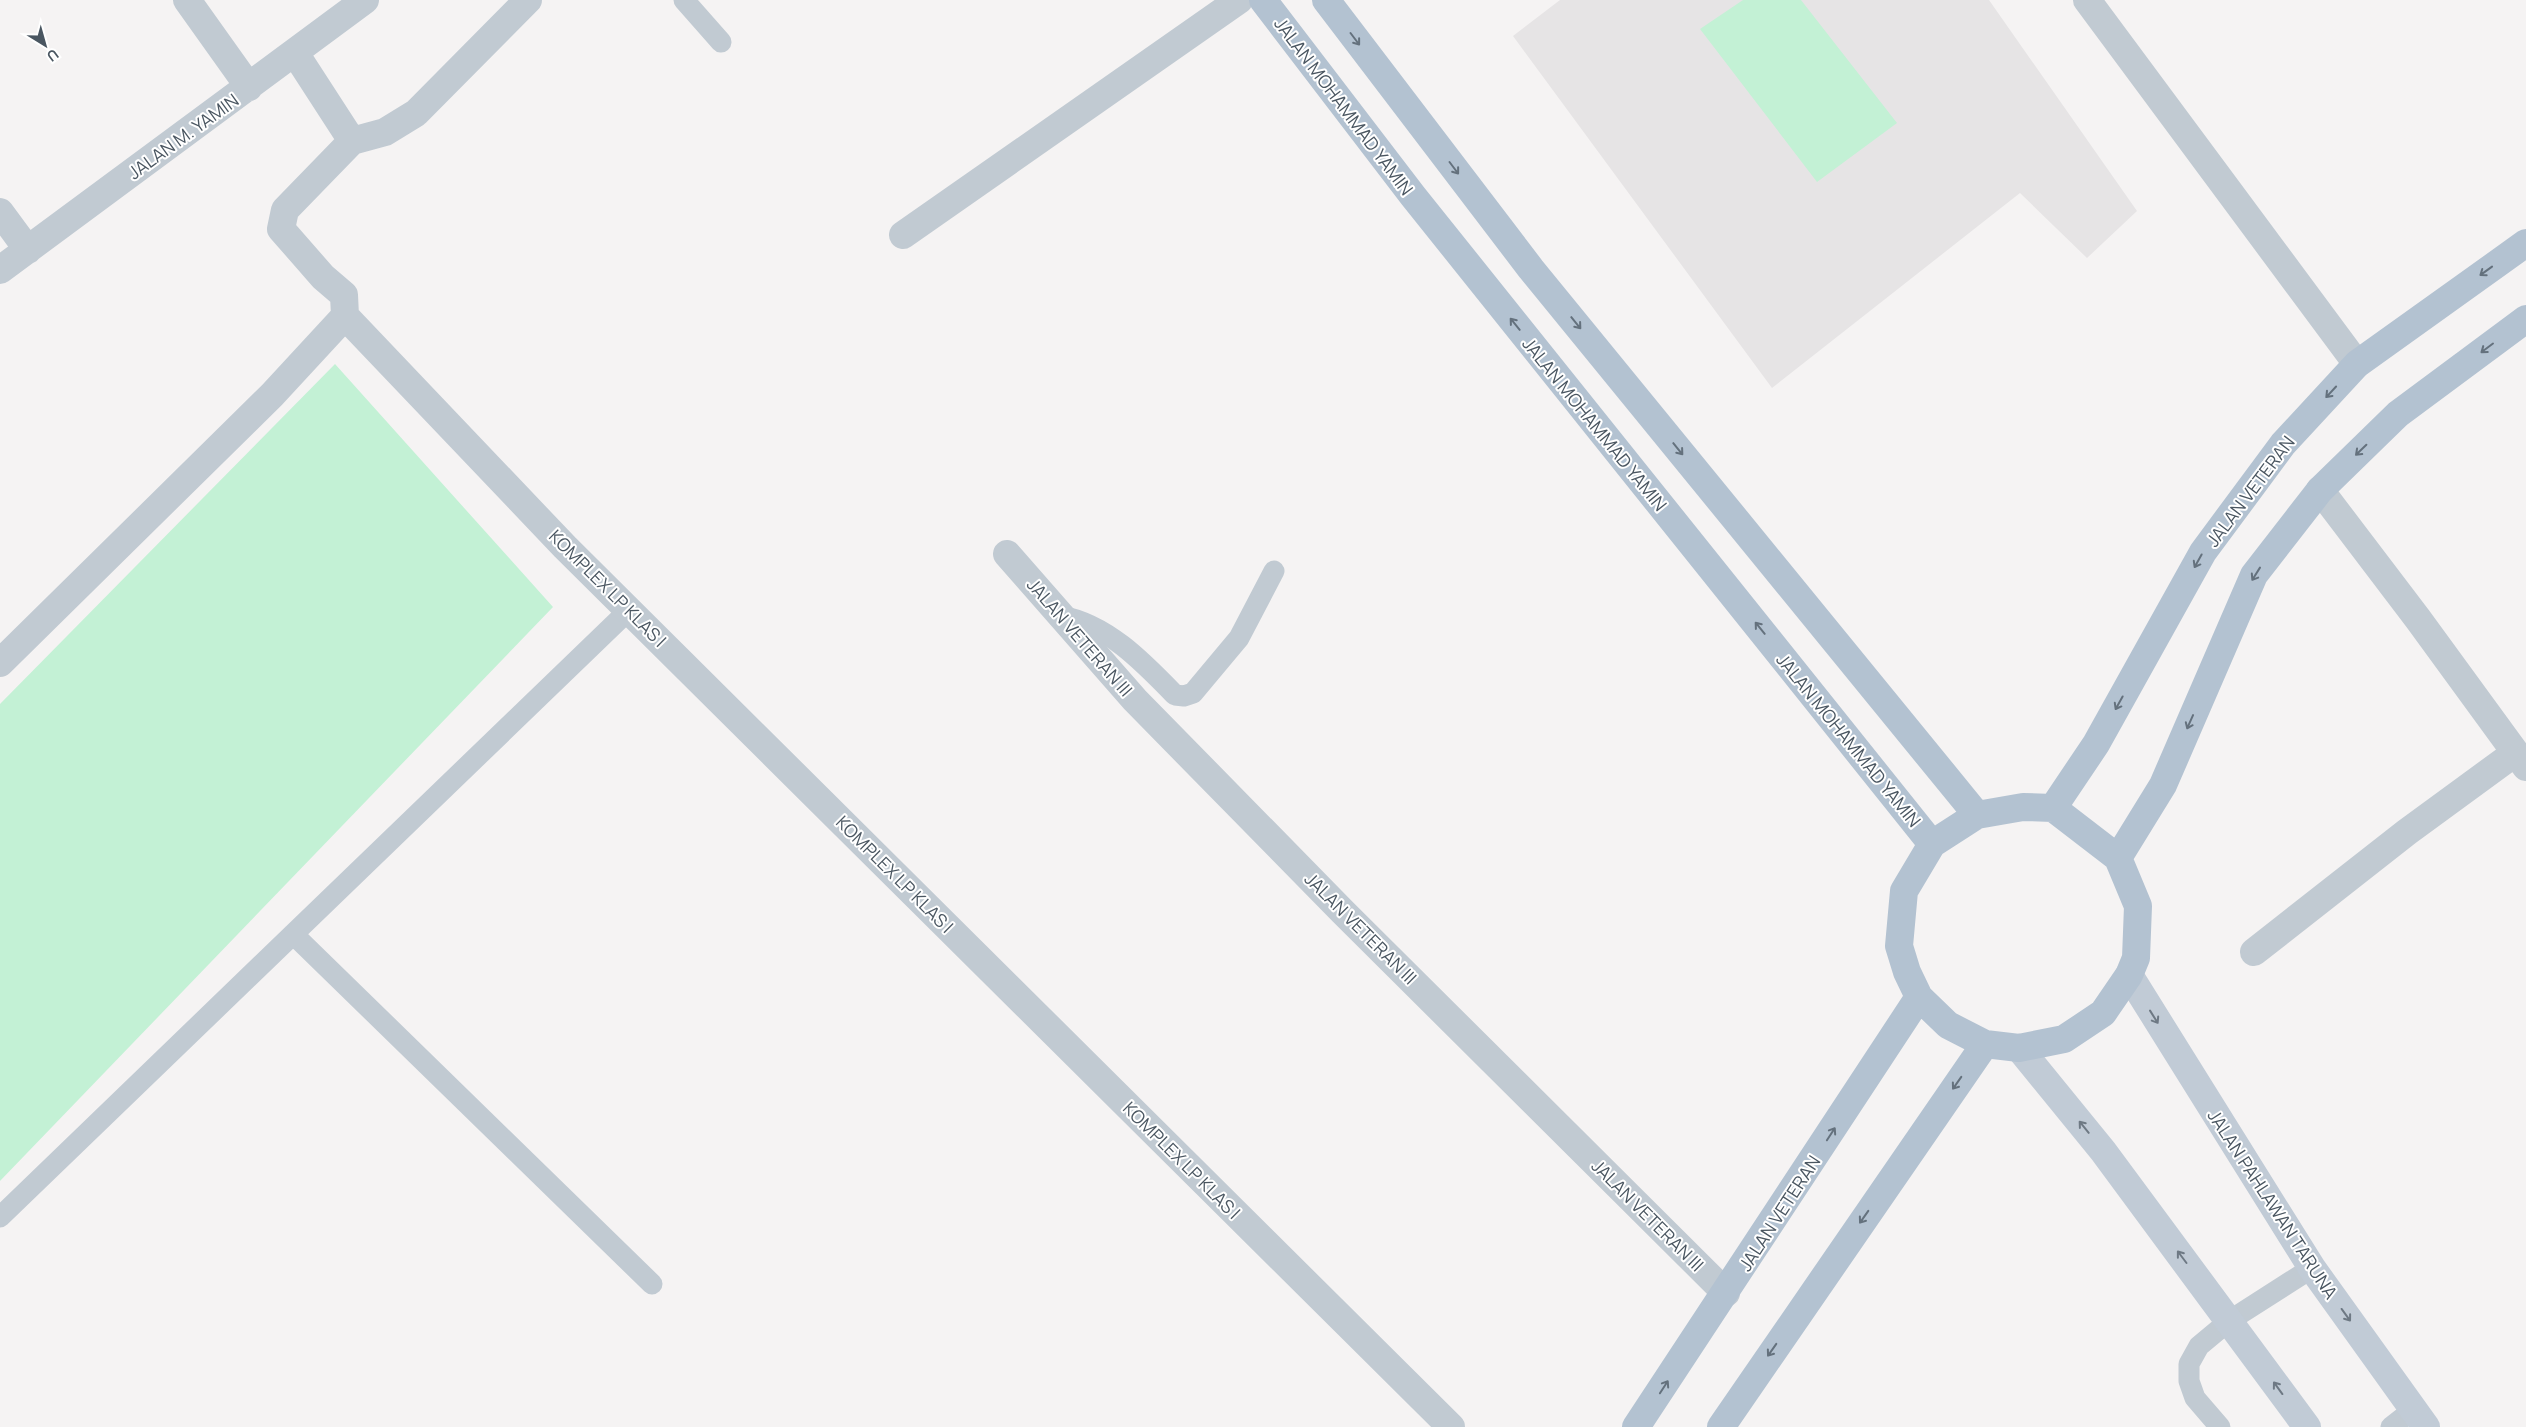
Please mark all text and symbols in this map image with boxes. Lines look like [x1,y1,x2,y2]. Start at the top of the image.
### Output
street label: JALAN MOHAMMAD YAMIN [1269,12,1419,200]
north arrow [20,20,70,70]
one-way arrow [1350,32,1361,45]
text: U [43,45,63,66]
street label: JALAN M. YAMIN [123,88,243,184]
one-way arrow [1449,161,1459,175]
one-way arrow [2480,266,2494,276]
one-way arrow [1570,317,1581,330]
one-way arrow [1510,318,1521,331]
street label: JALAN MOHAMMAD YAMIN [1517,332,1673,516]
one-way arrow [2480,343,2494,353]
one-way arrow [2325,386,2337,399]
street label: JALAN VETERAN [2200,431,2300,551]
one-way arrow [1673,442,1684,455]
one-way arrow [2354,444,2367,456]
street label: KOMPLEX LP KLAS I [544,524,672,652]
one-way arrow [2193,553,2203,568]
one-way arrow [2251,567,2261,581]
street label: JALAN VETERAN III [1022,573,1138,701]
one-way arrow [1754,622,1765,635]
street label: JALAN MOHAMMAD YAMIN [1771,648,1927,832]
one-way arrow [2114,695,2124,710]
one-way arrow [2185,714,2195,729]
street label: KOMPLEX LP KLAS I [831,810,959,938]
street label: JALAN VETERAN III [1300,867,1422,989]
one-way arrow [2150,1009,2160,1023]
one-way arrow [1952,1076,1962,1090]
street label: KOMPLEX LP KLAS I [1118,1096,1246,1224]
street label: JALAN PAHLAWAN TARUNA [2203,1105,2344,1304]
one-way arrow [2078,1121,2089,1134]
one-way arrow [1826,1128,1836,1142]
street label: JALAN VETERAN [1733,1151,1825,1275]
street label: JALAN VETERAN III [1587,1154,1709,1276]
one-way arrow [1859,1210,1869,1224]
one-way arrow [2177,1250,2187,1264]
one-way arrow [2341,1308,2351,1322]
one-way arrow [1767,1343,1777,1357]
one-way arrow [1659,1380,1669,1394]
one-way arrow [2273,1382,2284,1395]

